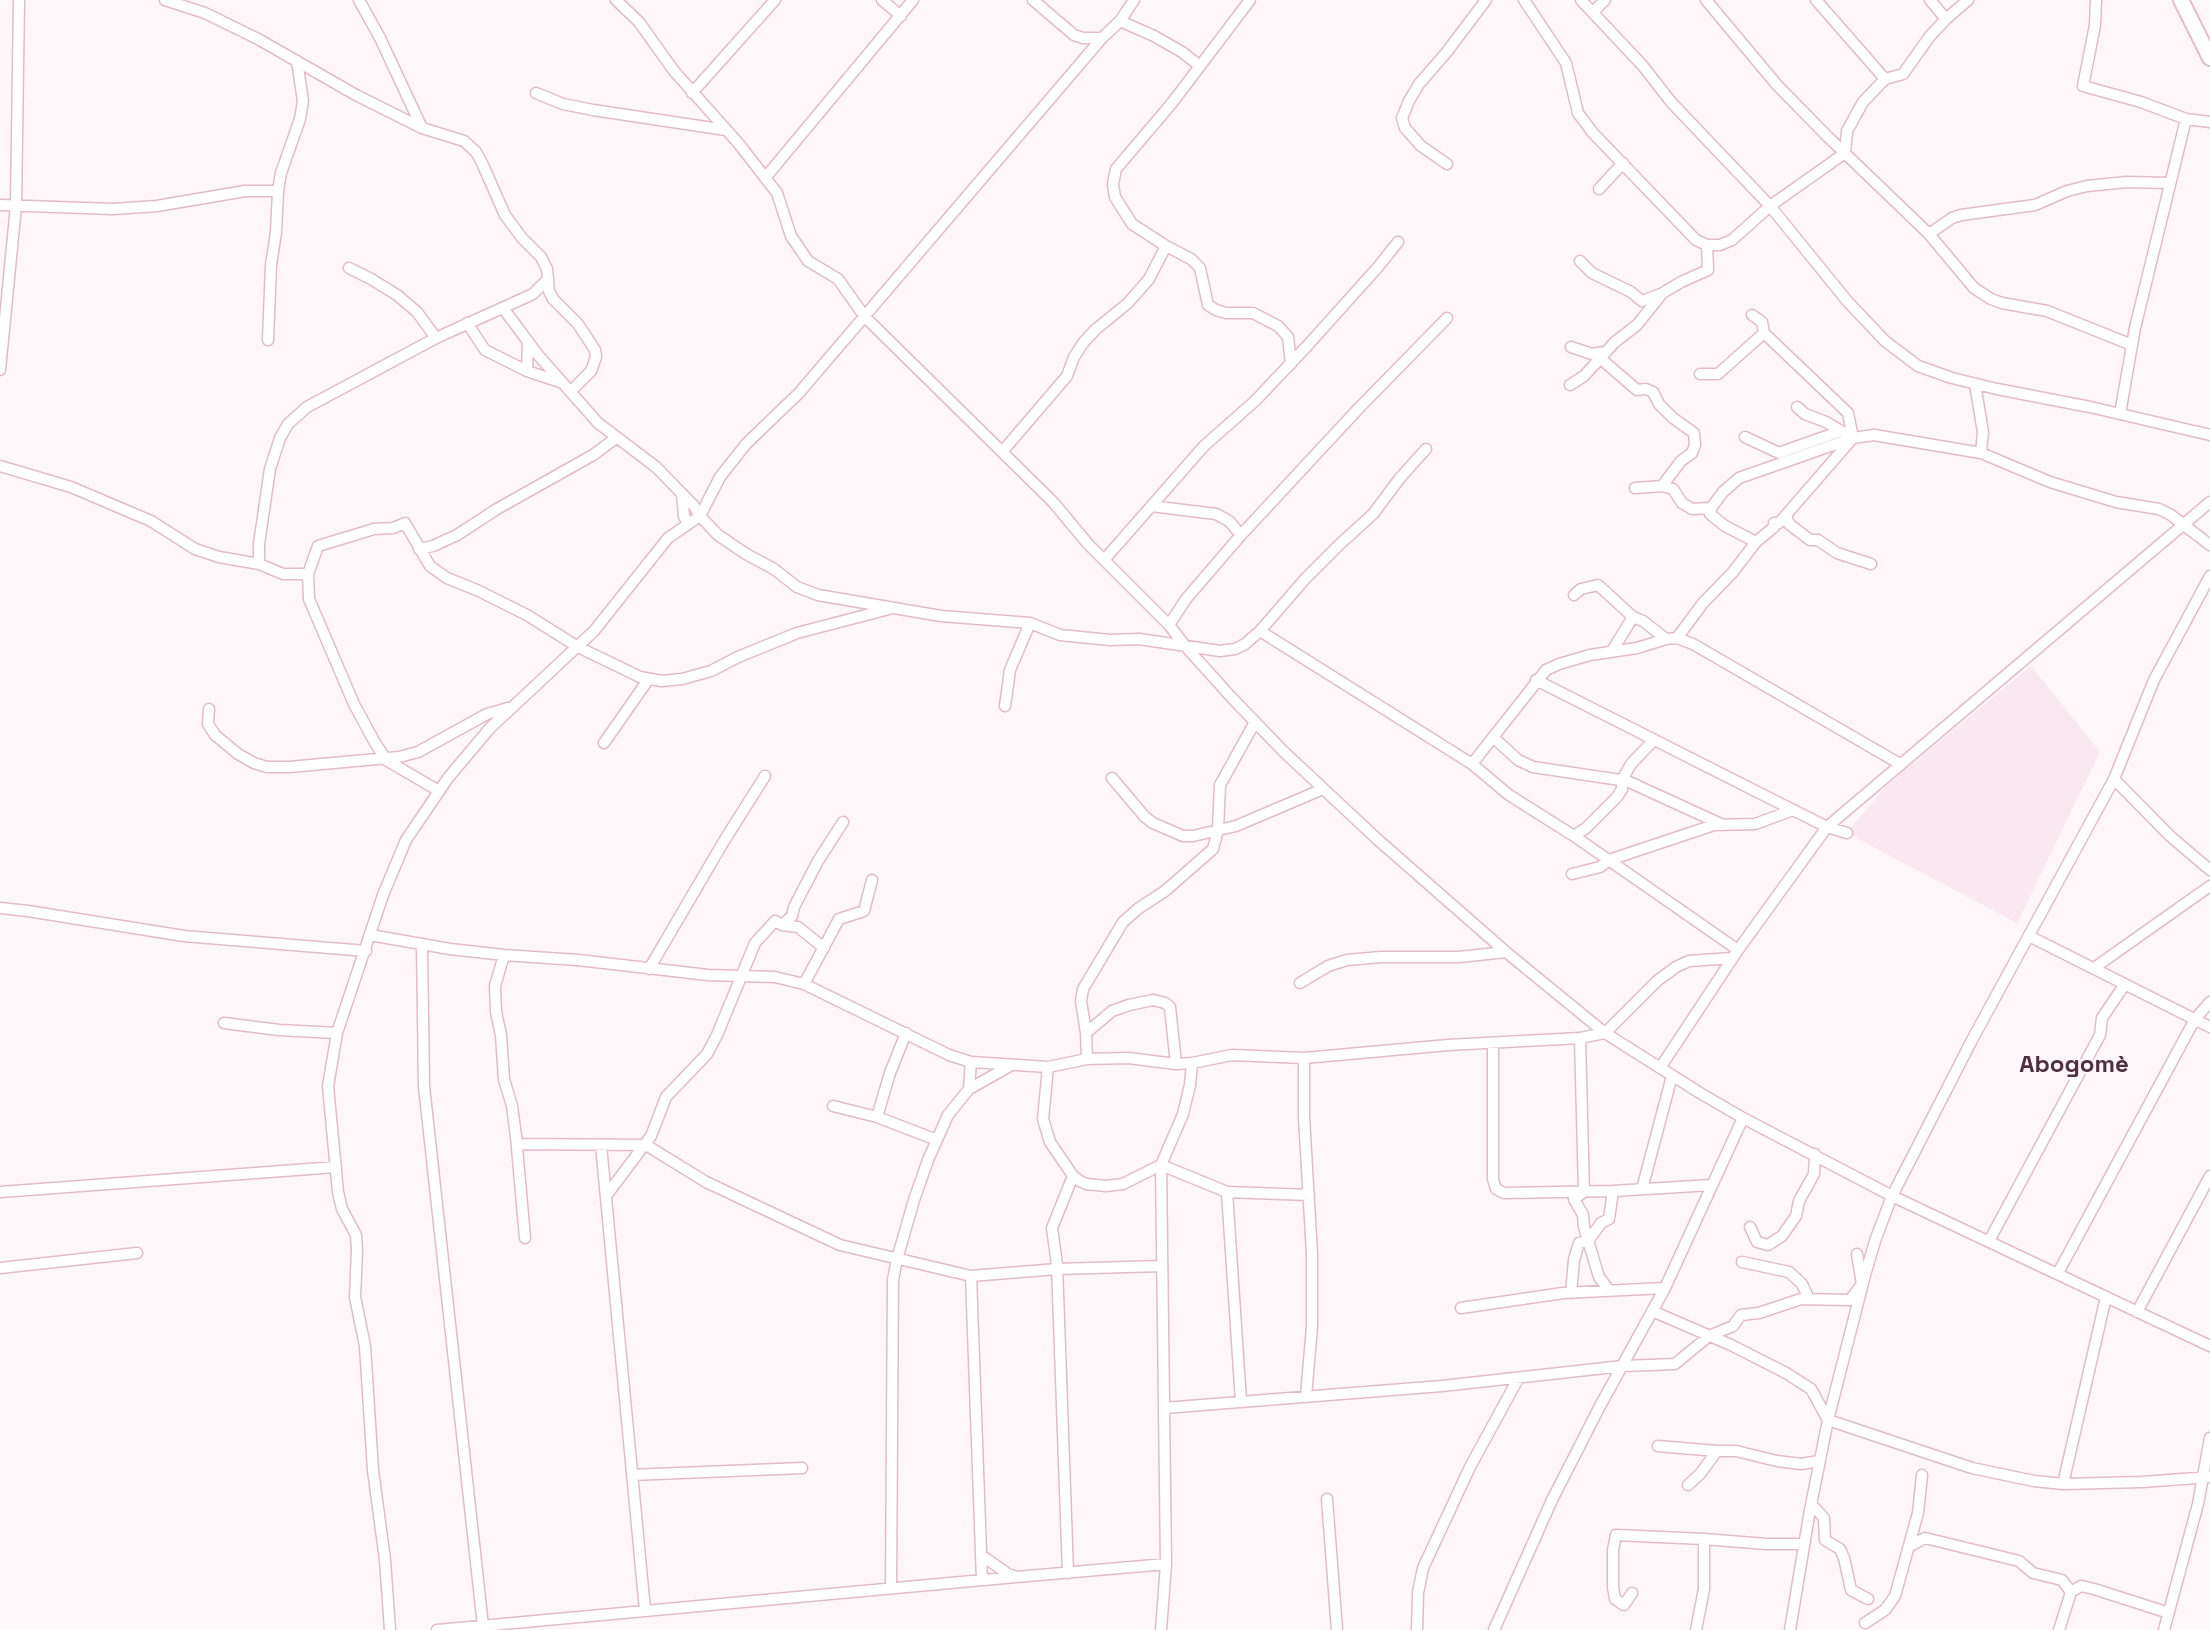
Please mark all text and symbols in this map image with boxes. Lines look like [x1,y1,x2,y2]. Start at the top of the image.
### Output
district label: Abogomè [2019,1051,2129,1079]

